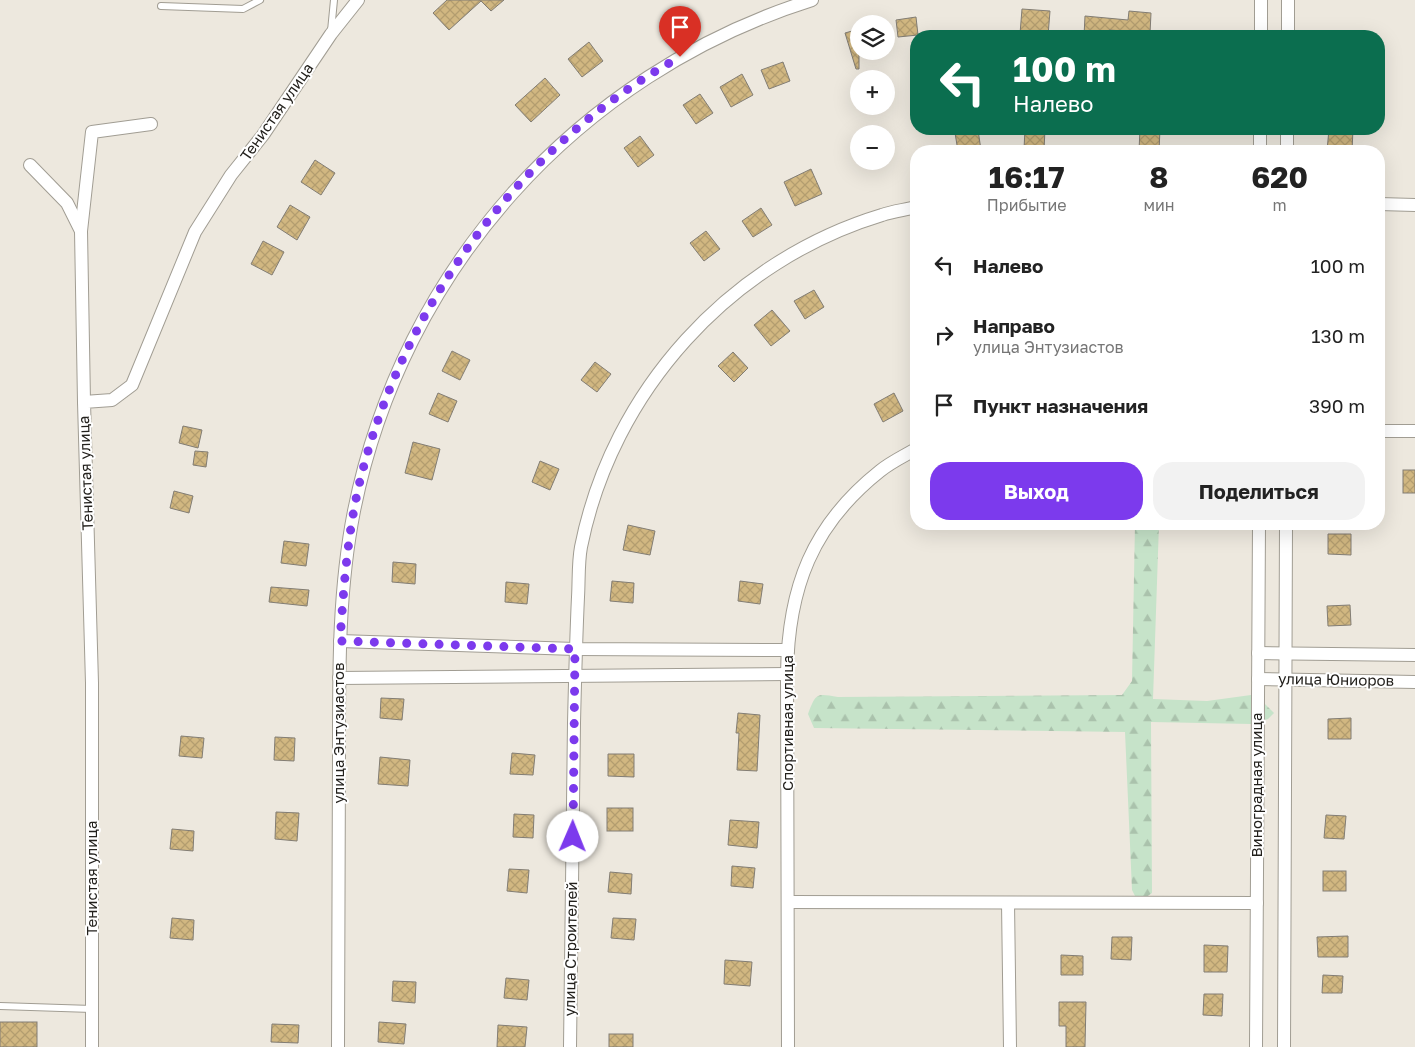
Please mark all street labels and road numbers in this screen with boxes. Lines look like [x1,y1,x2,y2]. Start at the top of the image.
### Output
street label: Тенистая улица [236,59,317,164]
street label: Тенистая улица [74,415,96,531]
street label: Спортивная улица [778,655,796,791]
street label: улица Энтузиастов [329,662,347,804]
street label: улица Юниоров [1278,669,1394,689]
street label: Виноградная улица [1247,713,1265,857]
street label: Тенистая улица [82,821,100,935]
street label: улица Строителей [560,881,580,1017]

